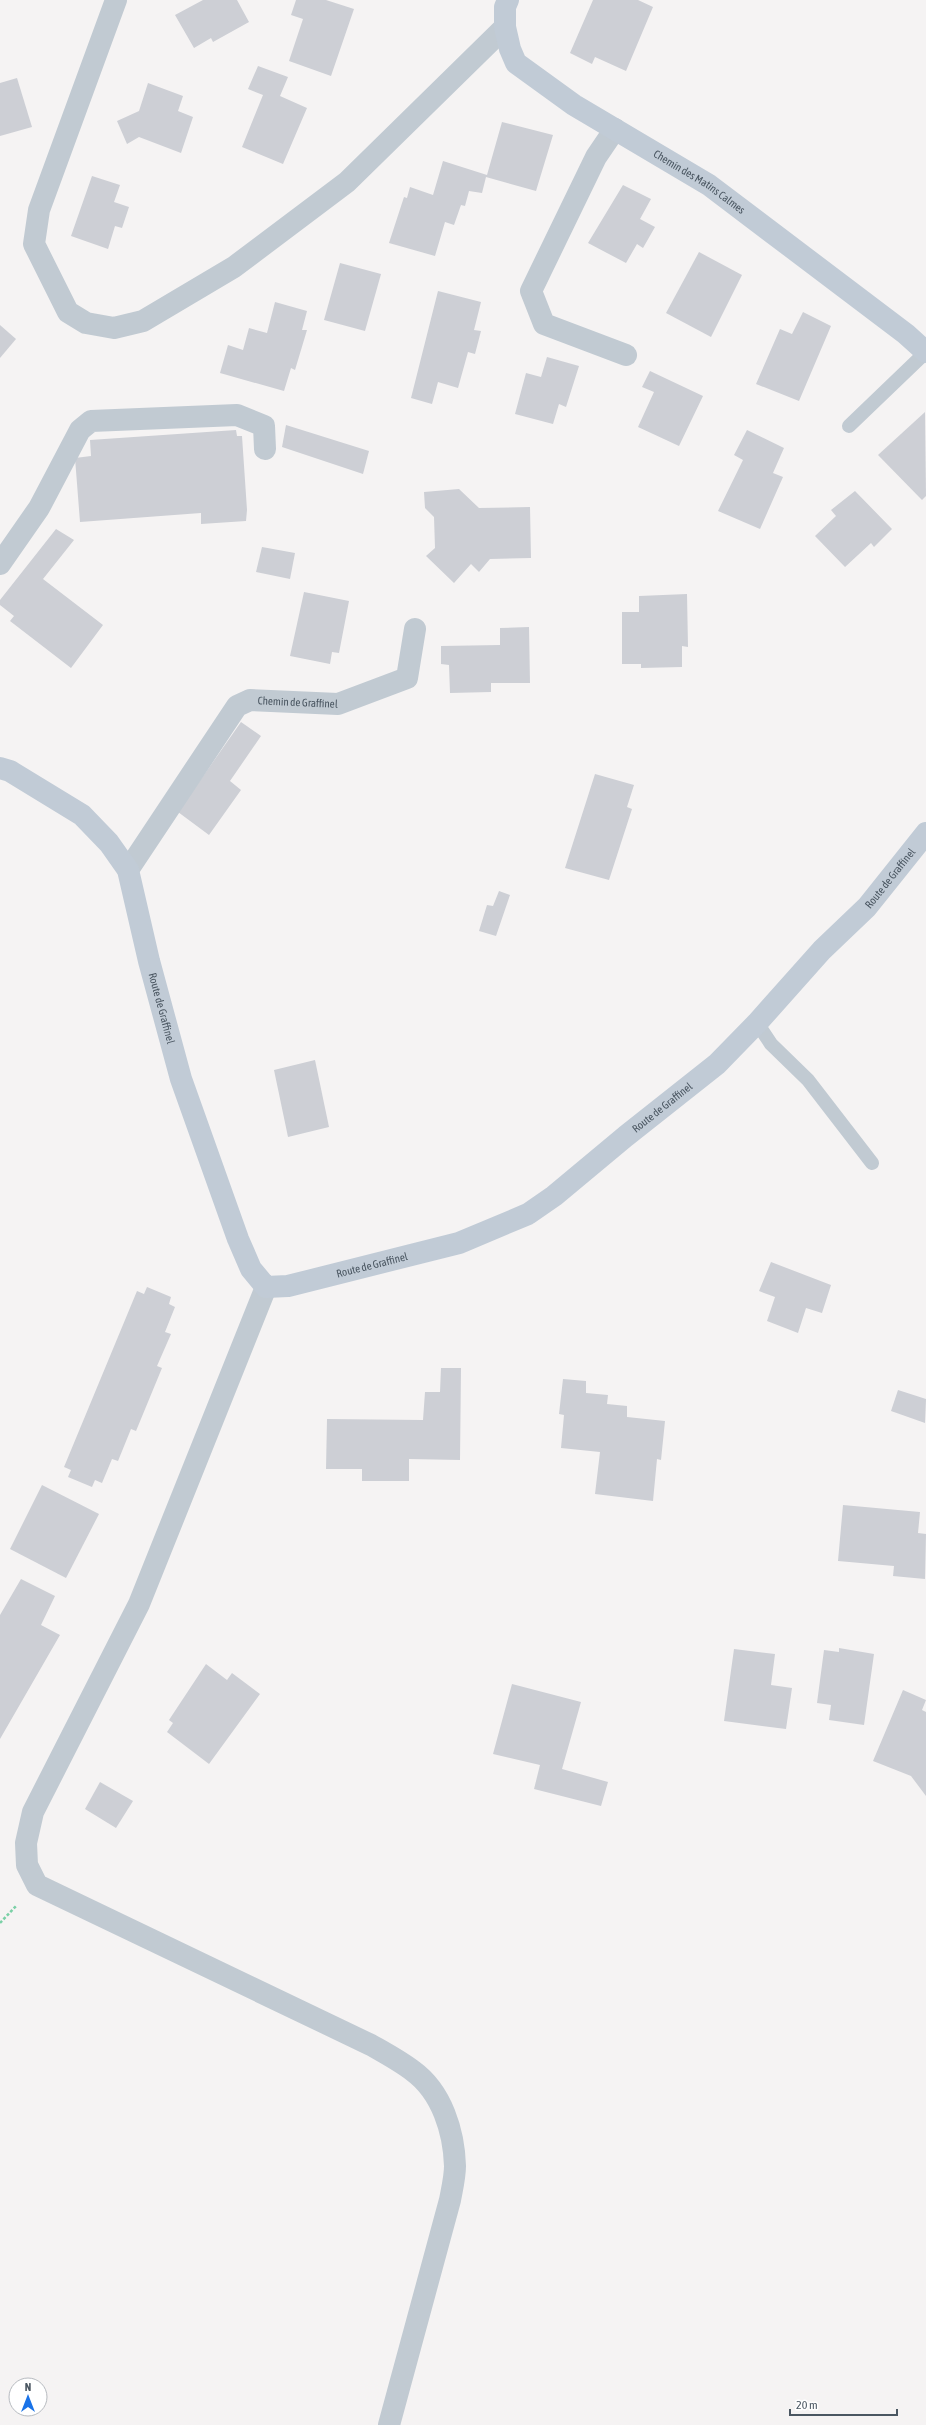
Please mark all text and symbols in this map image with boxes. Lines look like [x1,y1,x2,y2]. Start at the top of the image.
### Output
street label: Chemin des Matins Calmes [651,147,747,216]
street label: Chemin de Graffinel [257,694,338,710]
street label: Route de Graffinel [862,846,917,911]
street label: Route de Graffinel [146,971,177,1045]
street label: Route de Graffinel [630,1080,695,1135]
street label: Route de Graffinel [335,1250,409,1280]
north arrow [8,2377,48,2417]
text: N [25,2381,31,2393]
scale bar [790,2391,897,2417]
text: 20 m [796,2398,818,2412]

